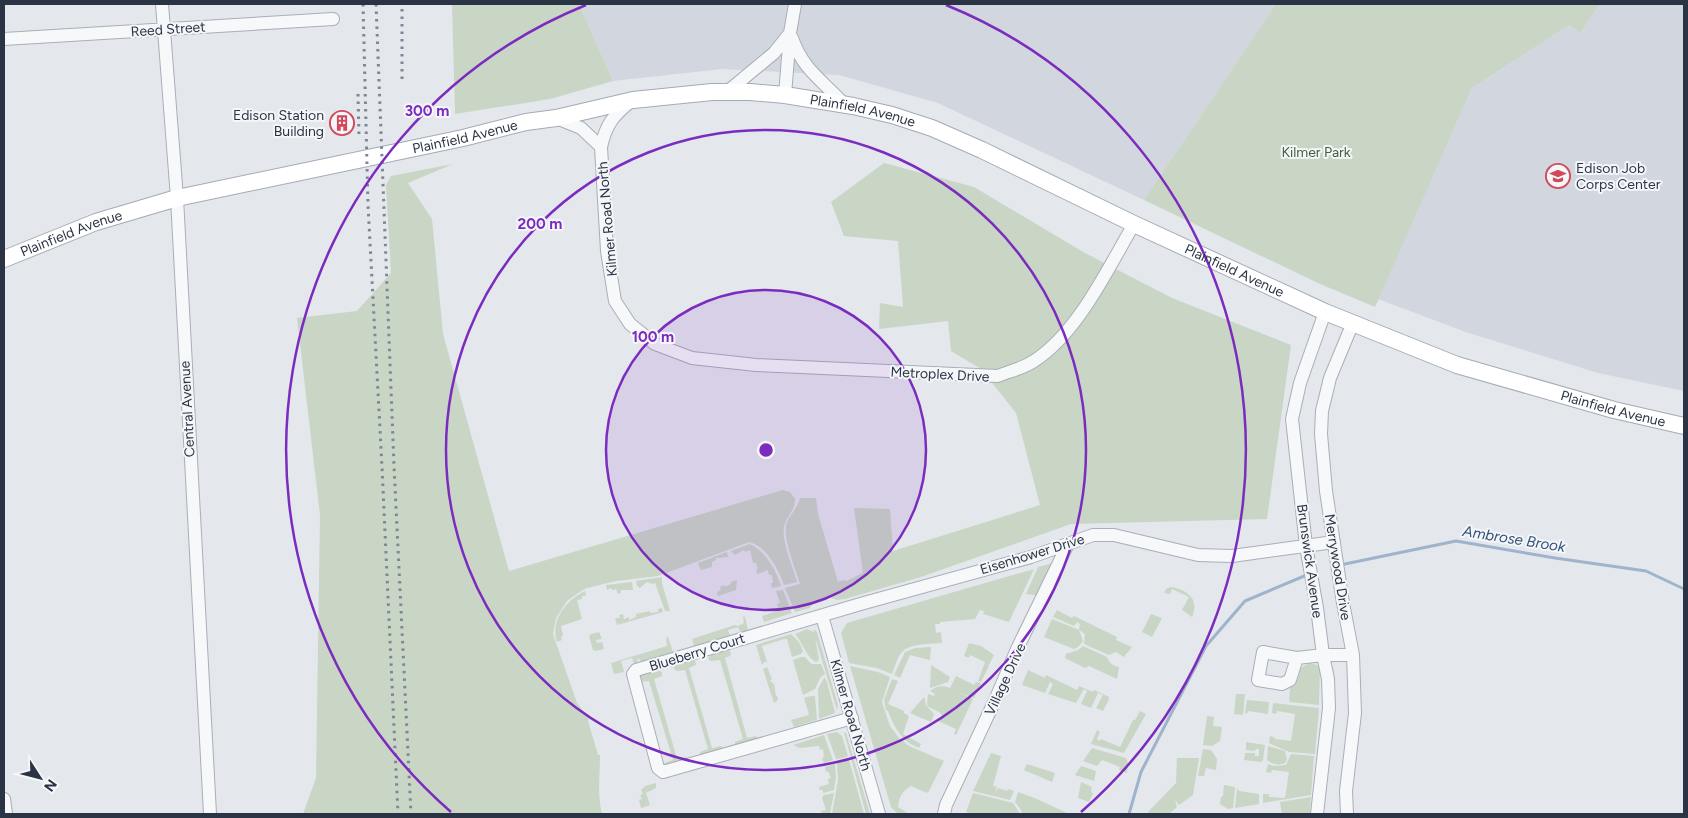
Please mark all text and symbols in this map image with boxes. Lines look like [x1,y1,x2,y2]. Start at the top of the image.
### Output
street label: Reed Street [130,18,206,41]
street label: Plainfield Avenue [809,91,918,131]
text: 300 m [405,102,449,120]
place label: Edison Station Building [233,107,324,140]
building icon: Edison Station Building [329,110,355,136]
street label: Plainfield Avenue [411,116,520,157]
park label: Kilmer Park [1281,144,1351,161]
place label: Edison Job Corps Center [1576,160,1661,193]
street label: Kilmer Road North [594,161,621,277]
school or university icon: Edison Job Corps Center [1545,163,1571,189]
street label: Plainfield Avenue [18,207,124,261]
text: 200 m [518,215,562,233]
street label: Plainfield Avenue [1182,240,1287,301]
text: 100 m [632,328,674,346]
street label: Central Avenue [176,360,199,458]
street label: Metroplex Drive [890,363,990,386]
street label: Plainfield Avenue [1559,387,1667,431]
centre of rings [757,441,775,459]
street label: Brunswick Avenue [1293,503,1326,619]
street label: Merrywood Drive [1321,513,1354,622]
water label: Ambrose Brook [1460,522,1567,556]
street label: Eisenhower Drive [978,530,1087,578]
street label: Blueberry Court [647,630,747,675]
street label: Village Drive [981,640,1030,718]
street label: Kilmer Road North [826,657,875,773]
north arrow [15,753,65,803]
text: N [40,776,60,795]

